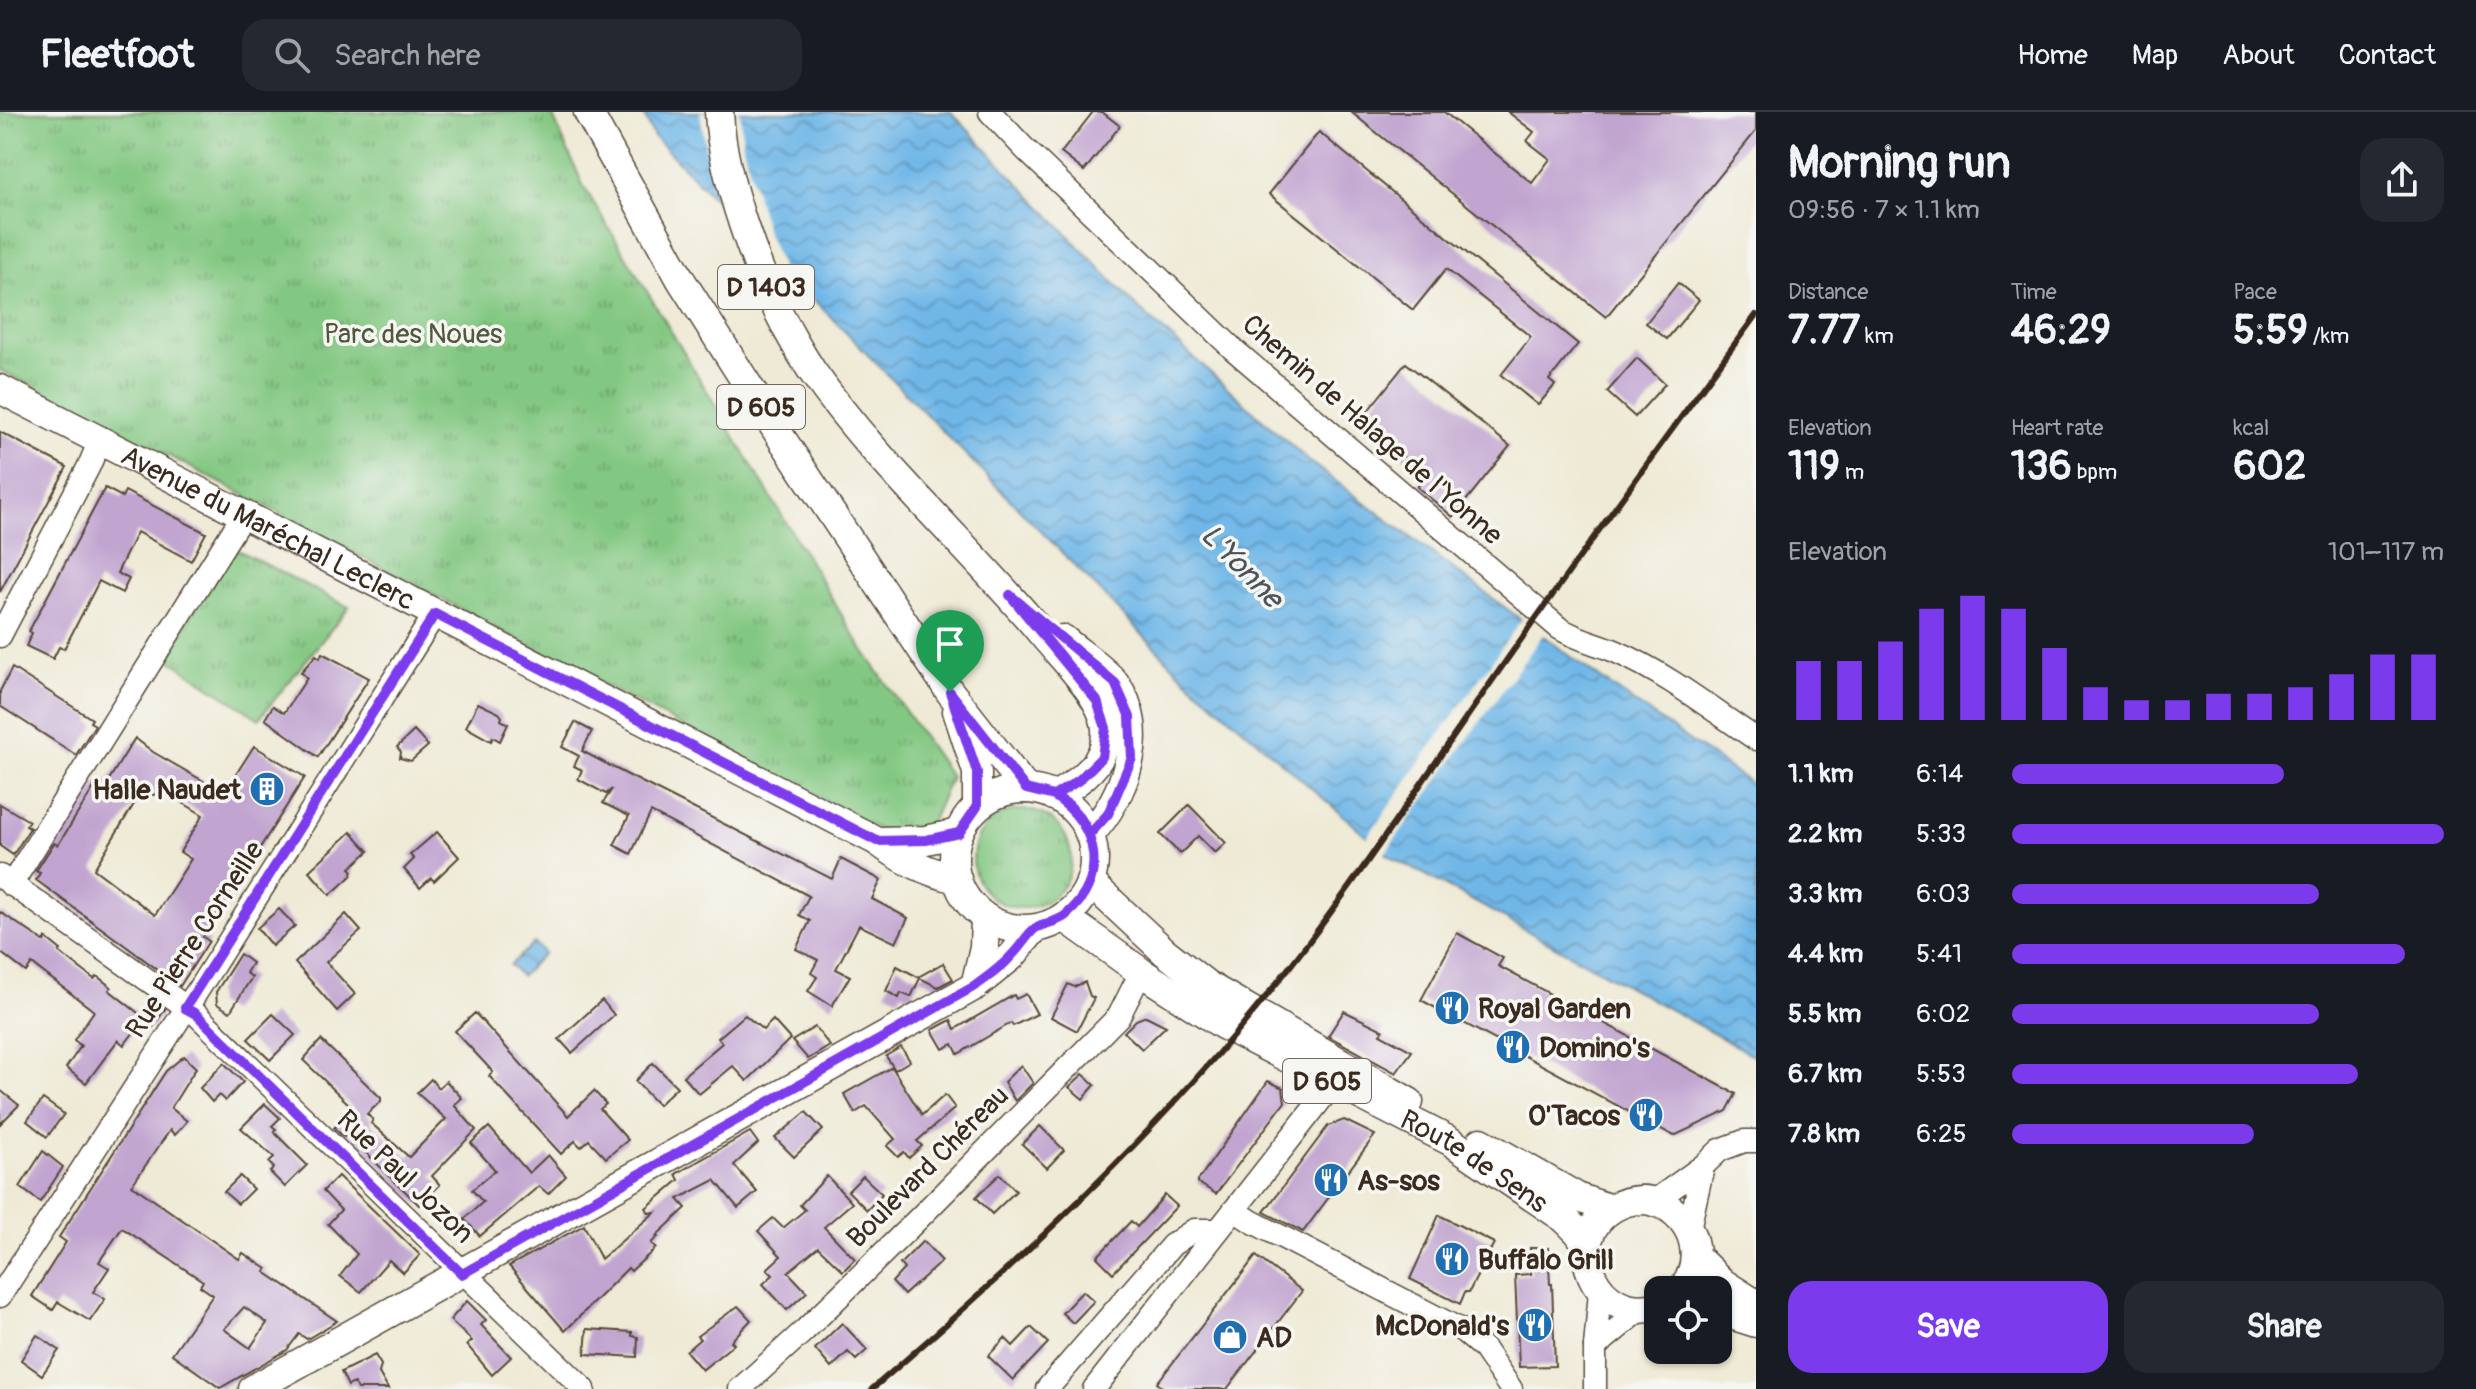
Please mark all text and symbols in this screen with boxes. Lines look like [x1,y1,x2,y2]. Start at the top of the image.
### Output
search box [242,19,802,91]
text: Fleetfoot [40,31,194,79]
icon: search [270,33,314,77]
text: Search here [334,37,481,74]
text: Home [2017,38,2088,73]
text: Map [2132,38,2178,73]
text: About [2222,38,2295,73]
text: Contact [2339,38,2436,73]
text: Morning run [1788,136,2011,191]
button: share [2360,138,2444,222]
text: 09:56 · 7 × 1.1 km [1788,194,1980,226]
road number: D 1403 [718,265,814,309]
text: Distance [1788,278,1868,306]
text: Time [2011,278,2057,306]
text: Pace [2233,278,2277,306]
text: 7.77 [1788,306,1860,355]
text: 46:29 [2011,306,2111,355]
text: 5:59 [2233,306,2308,355]
street label: Chemin de Halage de l'Yonne [1235,307,1510,553]
park label: Parc des Noues [324,317,503,352]
text: km [1860,322,1894,350]
text: /km [2308,322,2349,350]
road number: D 605 [717,385,805,429]
text: Elevation [1788,414,1872,442]
text: Heart rate [2011,414,2103,442]
text: kcal [2233,414,2269,442]
street label: Avenue du Maréchal Leclerc [115,438,421,619]
text: 119 [1788,442,1840,491]
text: 136 [2011,442,2072,491]
text: 602 [2233,442,2306,491]
text: m [1840,458,1864,486]
text: bpm [2072,458,2117,486]
water label: L'Yonne [1193,517,1293,618]
text: Elevation [1788,536,1887,568]
text: 101–117 m [2328,536,2444,568]
pin [916,610,984,692]
icon: arrive [928,622,972,666]
text: 1.1 km [1788,758,1854,790]
text: 6:14 [1916,758,1963,790]
building icon: Halle Naudet [248,770,286,808]
place label: Halle Naudet [92,773,242,808]
text: 2.2 km [1788,818,1862,850]
text: 5:33 [1916,818,1966,850]
street label: Rue Pierre Corneille [119,835,272,1045]
text: 3.3 km [1788,878,1862,910]
text: 6:03 [1916,878,1970,910]
text: 4.4 km [1788,938,1863,970]
text: 5:41 [1916,938,1962,970]
restaurant icon: Royal Garden [1433,989,1471,1027]
place label: Royal Garden [1478,992,1631,1027]
text: 5.5 km [1788,998,1861,1030]
text: 6:02 [1916,998,1970,1030]
restaurant icon: Domino's [1494,1028,1532,1066]
place label: Domino's [1539,1031,1650,1066]
text: 6.7 km [1788,1058,1862,1090]
text: 5:53 [1916,1058,1966,1090]
road number: D 605 [1283,1059,1371,1103]
street label: Boulevard Chéreau [840,1079,1017,1256]
restaurant icon: O'Tacos [1627,1096,1665,1134]
place label: O'Tacos [1528,1099,1620,1134]
street label: Rue Paul Jozon [329,1103,481,1251]
street label: Route de Sens [1394,1103,1554,1221]
text: 7.8 km [1788,1118,1860,1150]
text: 6:25 [1916,1118,1967,1150]
restaurant icon: As-sos [1312,1161,1350,1199]
place label: As-sos [1357,1164,1440,1199]
restaurant icon: Buffalo Grill [1433,1240,1471,1278]
place label: Buffalo Grill [1478,1243,1614,1278]
map controls [1644,1276,1732,1364]
button: locate [1644,1276,1732,1364]
button: Save [1788,1281,2108,1373]
button: Share [2124,1281,2444,1373]
restaurant icon: McDonald's [1516,1306,1554,1344]
place label: McDonald's [1375,1309,1509,1344]
shop icon: AD [1211,1318,1249,1356]
place label: AD [1256,1321,1292,1356]

